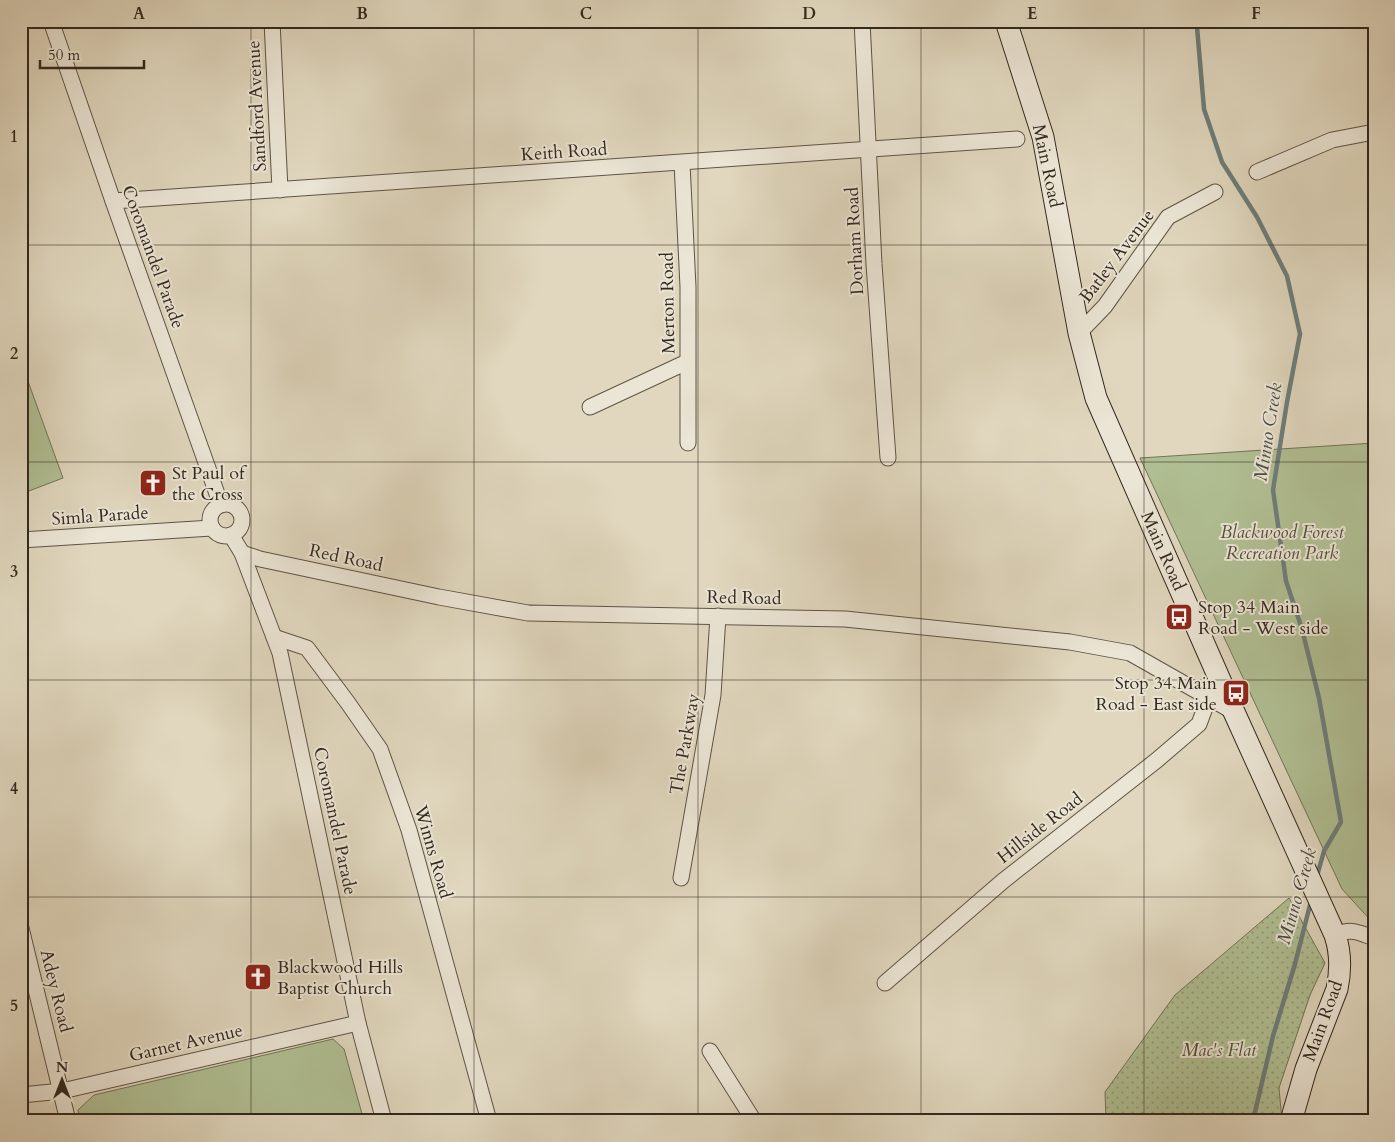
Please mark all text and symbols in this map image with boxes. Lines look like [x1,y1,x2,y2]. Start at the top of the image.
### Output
text: A [133,3,145,25]
text: B [356,3,368,25]
text: C [580,3,592,25]
text: D [802,3,816,25]
text: E [1027,3,1037,25]
text: F [1251,3,1261,25]
scale bar [40,38,144,70]
street label: Sandford Avenue [241,40,273,172]
text: 50 m [48,45,80,65]
street label: Main Road [1026,122,1068,210]
text: 1 [10,126,18,148]
street label: Keith Road [520,136,608,167]
street label: Coromandel Parade [115,182,191,332]
street label: Dorham Road [840,186,870,296]
street label: Batley Avenue [1074,204,1160,308]
street label: Merton Road [655,252,681,354]
text: 2 [10,343,18,365]
water label: Minno Creek [1247,380,1289,483]
place label: St Paul of the Cross [172,461,248,507]
church icon: St Paul of the Cross [138,468,168,498]
street label: Simla Parade [51,500,149,532]
street label: Main Road [1134,507,1192,595]
park label: Blackwood Forest Recreation Park [1220,520,1345,566]
street label: Red Road [307,538,386,578]
text: 3 [10,561,18,583]
street label: Red Road [706,585,782,611]
place label: Stop 34 Main Road - West side [1198,595,1329,641]
bus stop icon: Stop 34 Main Road - West side [1164,602,1194,632]
place label: Stop 34 Main Road - East side [1095,671,1218,717]
bus stop icon: Stop 34 Main Road - East side [1221,678,1251,708]
street label: The Parkway [664,691,706,797]
street label: Coromandel Parade [307,745,363,897]
text: 4 [10,778,18,800]
street label: Hillside Road [992,786,1088,869]
street label: Winns Road [408,802,458,902]
water label: Minno Creek [1271,844,1323,947]
street label: Adey Road [34,947,78,1035]
place label: Blackwood Hills Baptist Church [277,955,403,1001]
church icon: Blackwood Hills Baptist Church [243,962,273,992]
street label: Main Road [1297,977,1349,1065]
text: 5 [10,995,18,1017]
street label: Garnet Avenue [127,1018,245,1068]
park label: Mac's Flat [1182,1038,1257,1063]
north arrow [38,1054,88,1104]
text: N [56,1058,68,1077]

